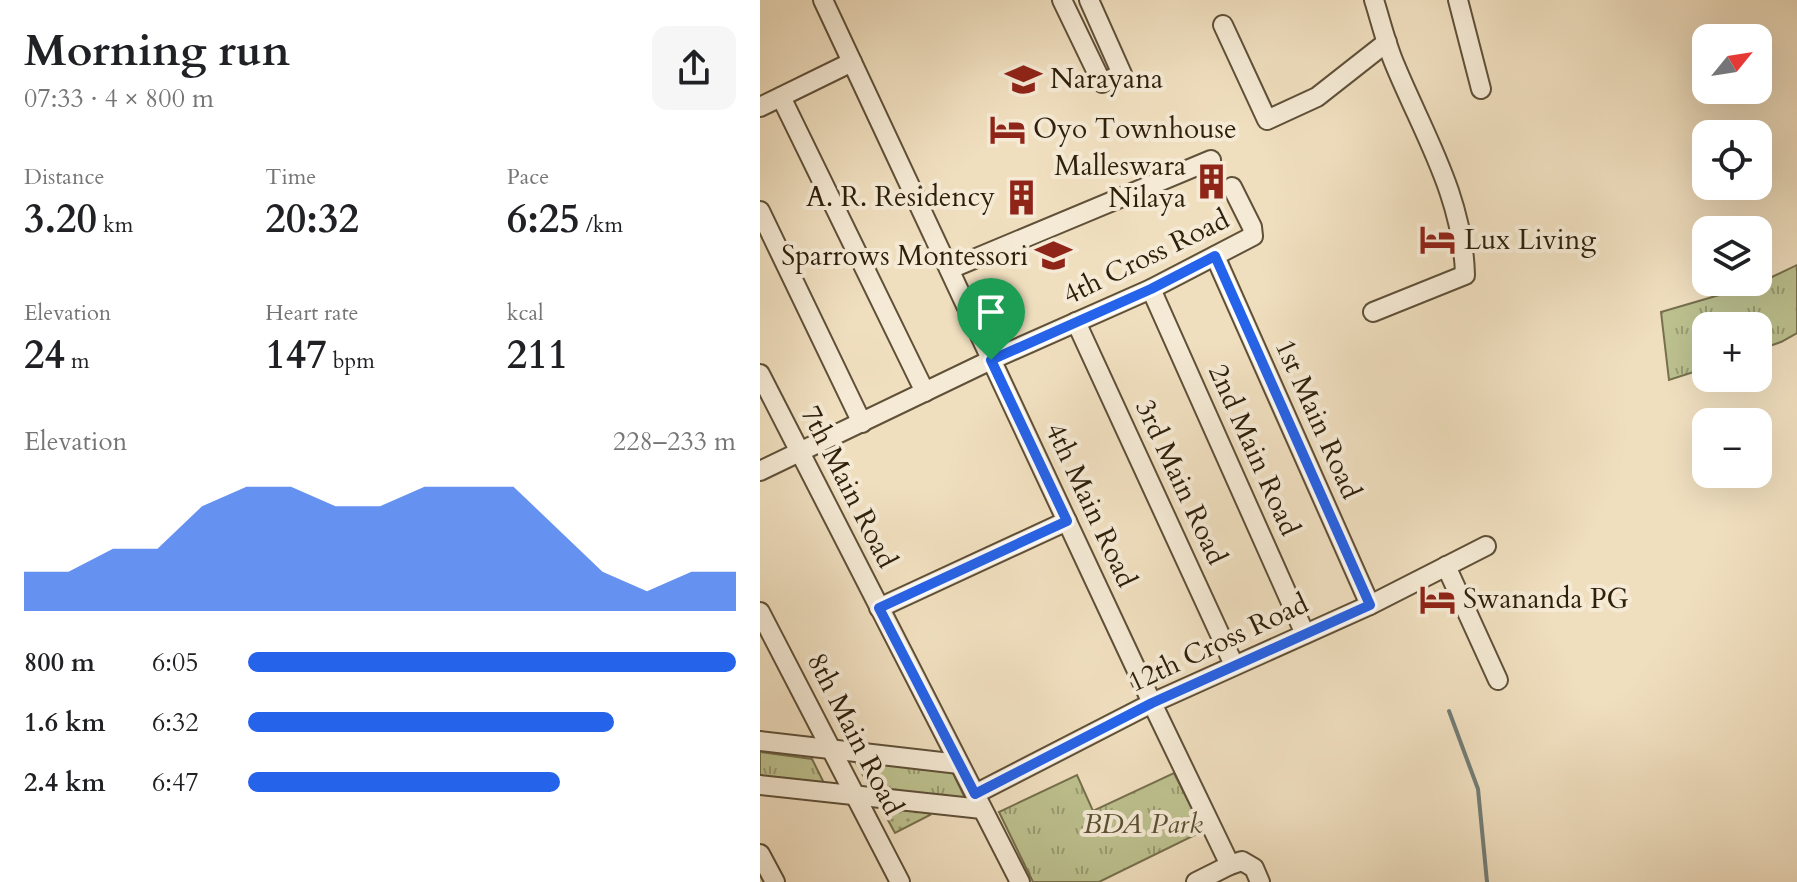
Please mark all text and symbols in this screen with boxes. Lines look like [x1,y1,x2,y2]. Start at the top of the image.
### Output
text: Morning run [24,21,290,81]
north arrow [1692,24,1772,104]
map controls [1692,24,1772,488]
button: share [652,26,736,110]
school or university icon: Narayana [1005,60,1043,98]
place label: Narayana [1050,60,1163,98]
text: 07:33 · 4 × 800 m [24,81,214,116]
hotel icon: Oyo Townhouse [988,110,1026,148]
place label: Oyo Townhouse [1033,110,1237,148]
button: locate [1692,120,1772,200]
place label: Malleswara Nilaya [1054,147,1186,217]
text: Distance [24,162,104,192]
text: Time [265,162,316,192]
text: Pace [507,162,549,192]
building icon: Malleswara Nilaya [1193,163,1231,201]
place label: A. R. Residency [806,178,995,216]
building icon: A. R. Residency [1002,178,1040,216]
text: 3.20 [24,192,97,247]
text: 20:32 [265,192,359,247]
text: 6:25 [507,192,580,247]
street label: 4th Cross Road [1056,200,1236,314]
text: km [97,210,133,240]
text: /km [580,210,623,240]
button: layers [1692,216,1772,296]
hotel icon: Lux Living [1419,221,1457,259]
place label: Lux Living [1464,221,1596,259]
place label: Sparrows Montessori [781,237,1028,275]
school or university icon: Sparrows Montessori [1035,237,1073,275]
pin [957,278,1025,360]
icon: arrive [969,290,1013,334]
text: Elevation [24,298,111,328]
text: Heart rate [265,298,359,328]
text: kcal [507,298,544,328]
button: + [1692,312,1772,392]
text: 24 [24,328,65,383]
text: 147 [265,328,327,383]
text: 211 [507,328,568,383]
street label: 1st Main Road [1266,333,1370,505]
text: m [65,346,90,376]
text: bpm [327,346,375,376]
street label: 2nd Main Road [1199,358,1309,542]
street label: 3rd Main Road [1126,393,1236,571]
street label: 7th Main Road [792,399,906,575]
button: − [1692,408,1772,488]
street label: 4th Main Road [1036,417,1146,593]
text: Elevation [24,424,127,459]
text: 228–233 m [613,424,736,459]
hotel icon: Swananda PG [1418,580,1456,618]
place label: Swananda PG [1463,580,1629,618]
street label: 12th Cross Road [1122,585,1314,701]
text: 800 m [24,645,95,680]
text: 6:05 [152,645,199,680]
street label: 8th Main Road [798,646,912,822]
text: 1.6 km [24,705,105,740]
text: 6:32 [152,705,199,740]
text: 2.4 km [24,765,105,800]
text: 6:47 [152,765,199,800]
park label: BDA Park [1083,805,1203,843]

